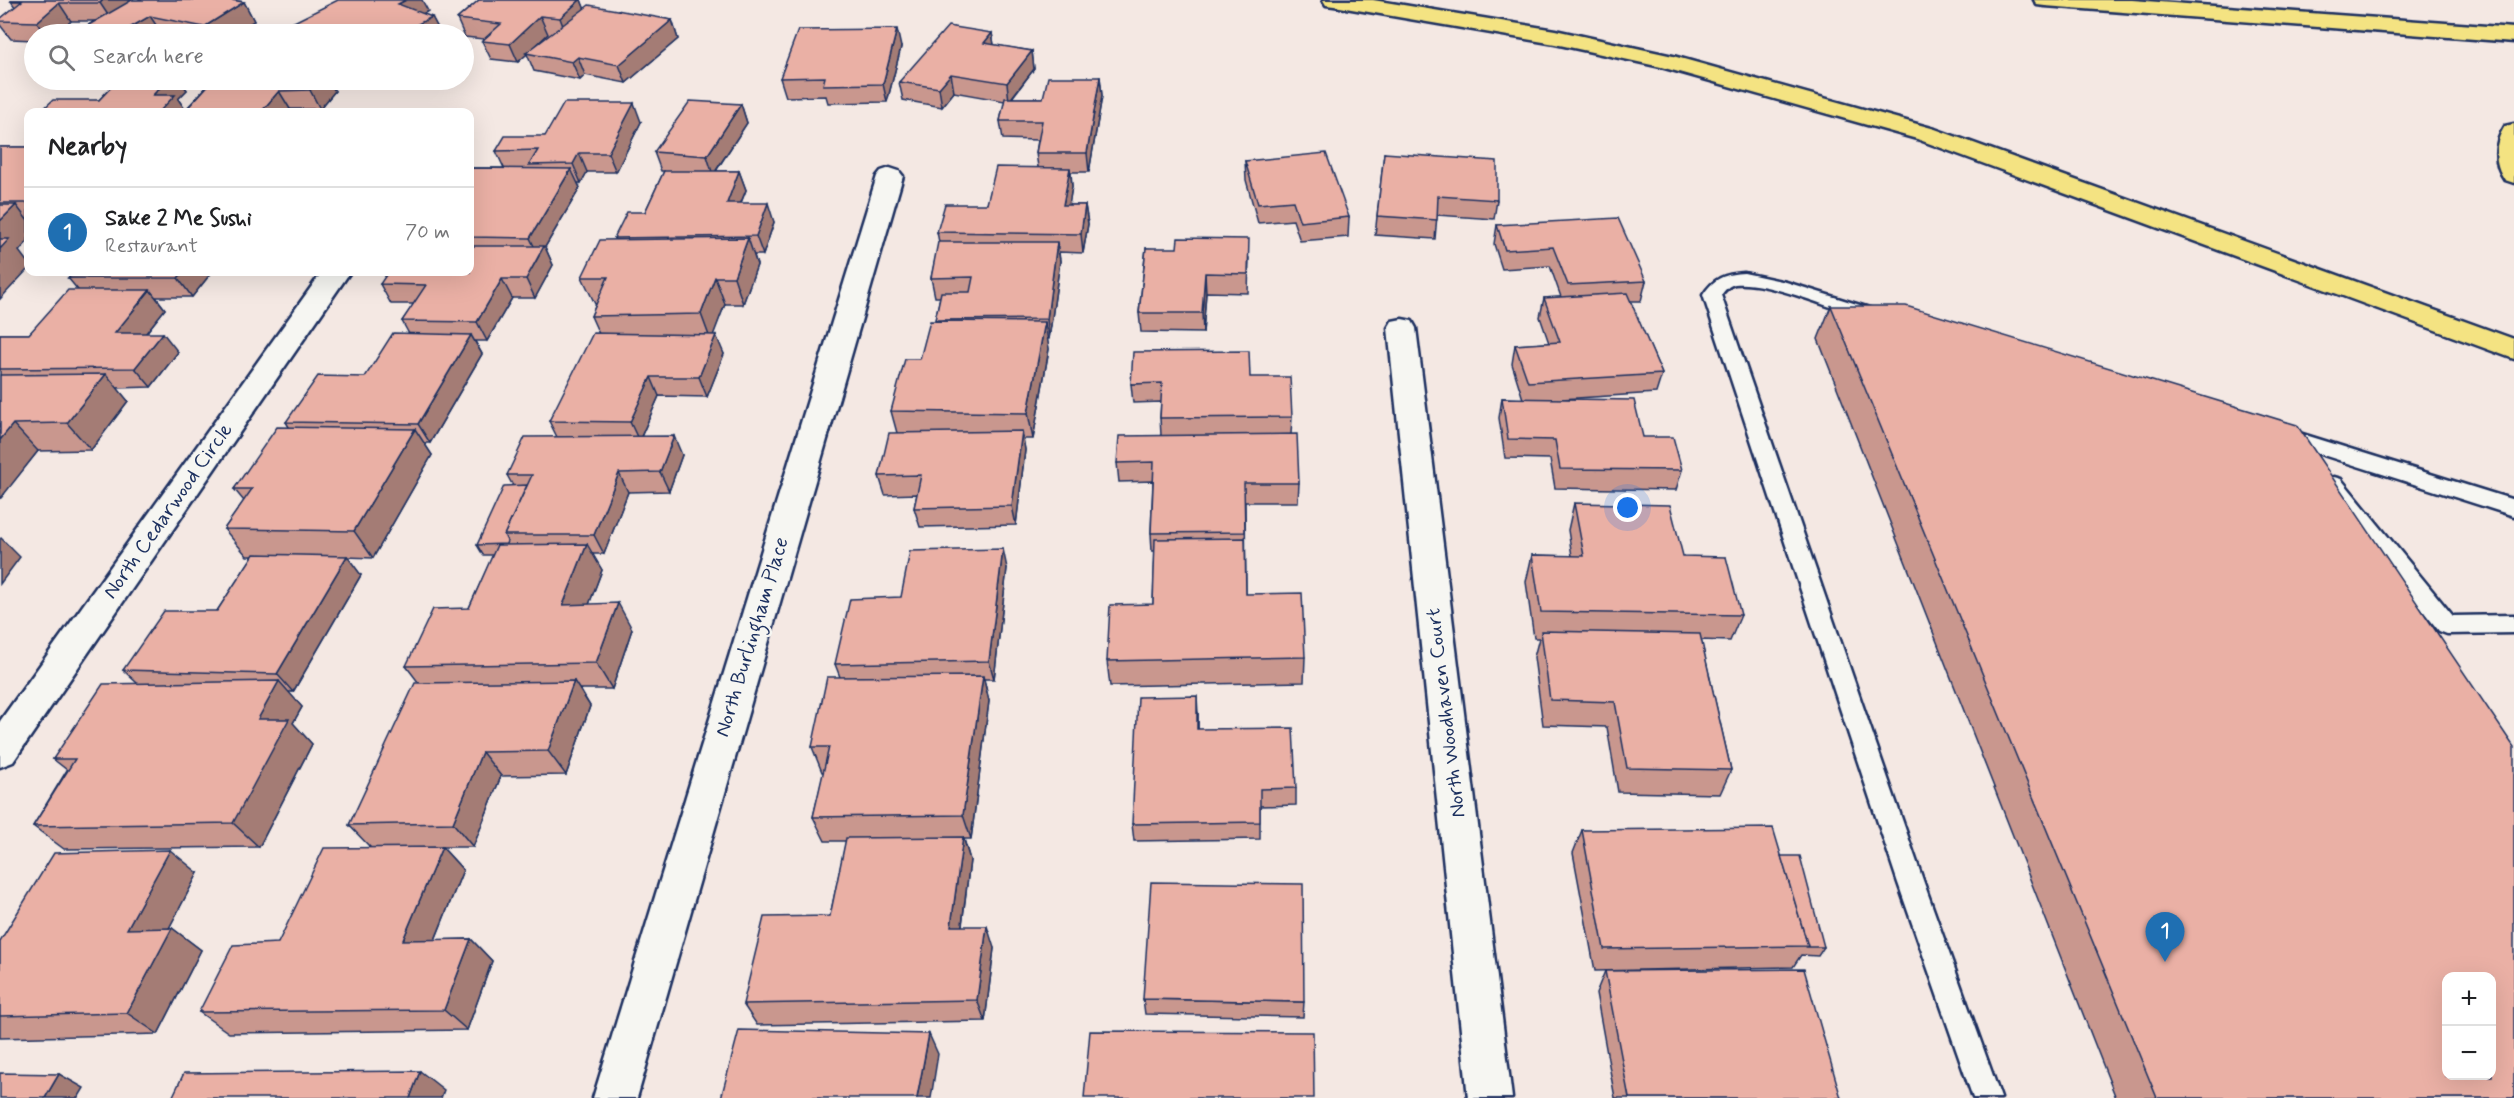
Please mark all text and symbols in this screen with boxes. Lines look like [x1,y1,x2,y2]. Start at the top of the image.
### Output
search box [24,24,474,90]
icon: search [45,41,78,74]
text: Search here [93,43,204,71]
text: Nearby [48,130,127,164]
text: Sake 2 Me Sushi [105,205,252,233]
text: 1 [63,219,72,246]
text: 70 m [405,219,450,246]
text: Restaurant [105,233,198,260]
street label: North Cedarwood Circle [97,417,239,605]
your location [1613,493,1642,522]
street label: North Burlingham Place [708,534,798,741]
street label: North Woodhaven Court [1419,606,1473,819]
pin: 1 [2146,912,2184,962]
map controls [2442,972,2496,1080]
button: + [2442,972,2496,1026]
button: − [2442,1026,2496,1080]

